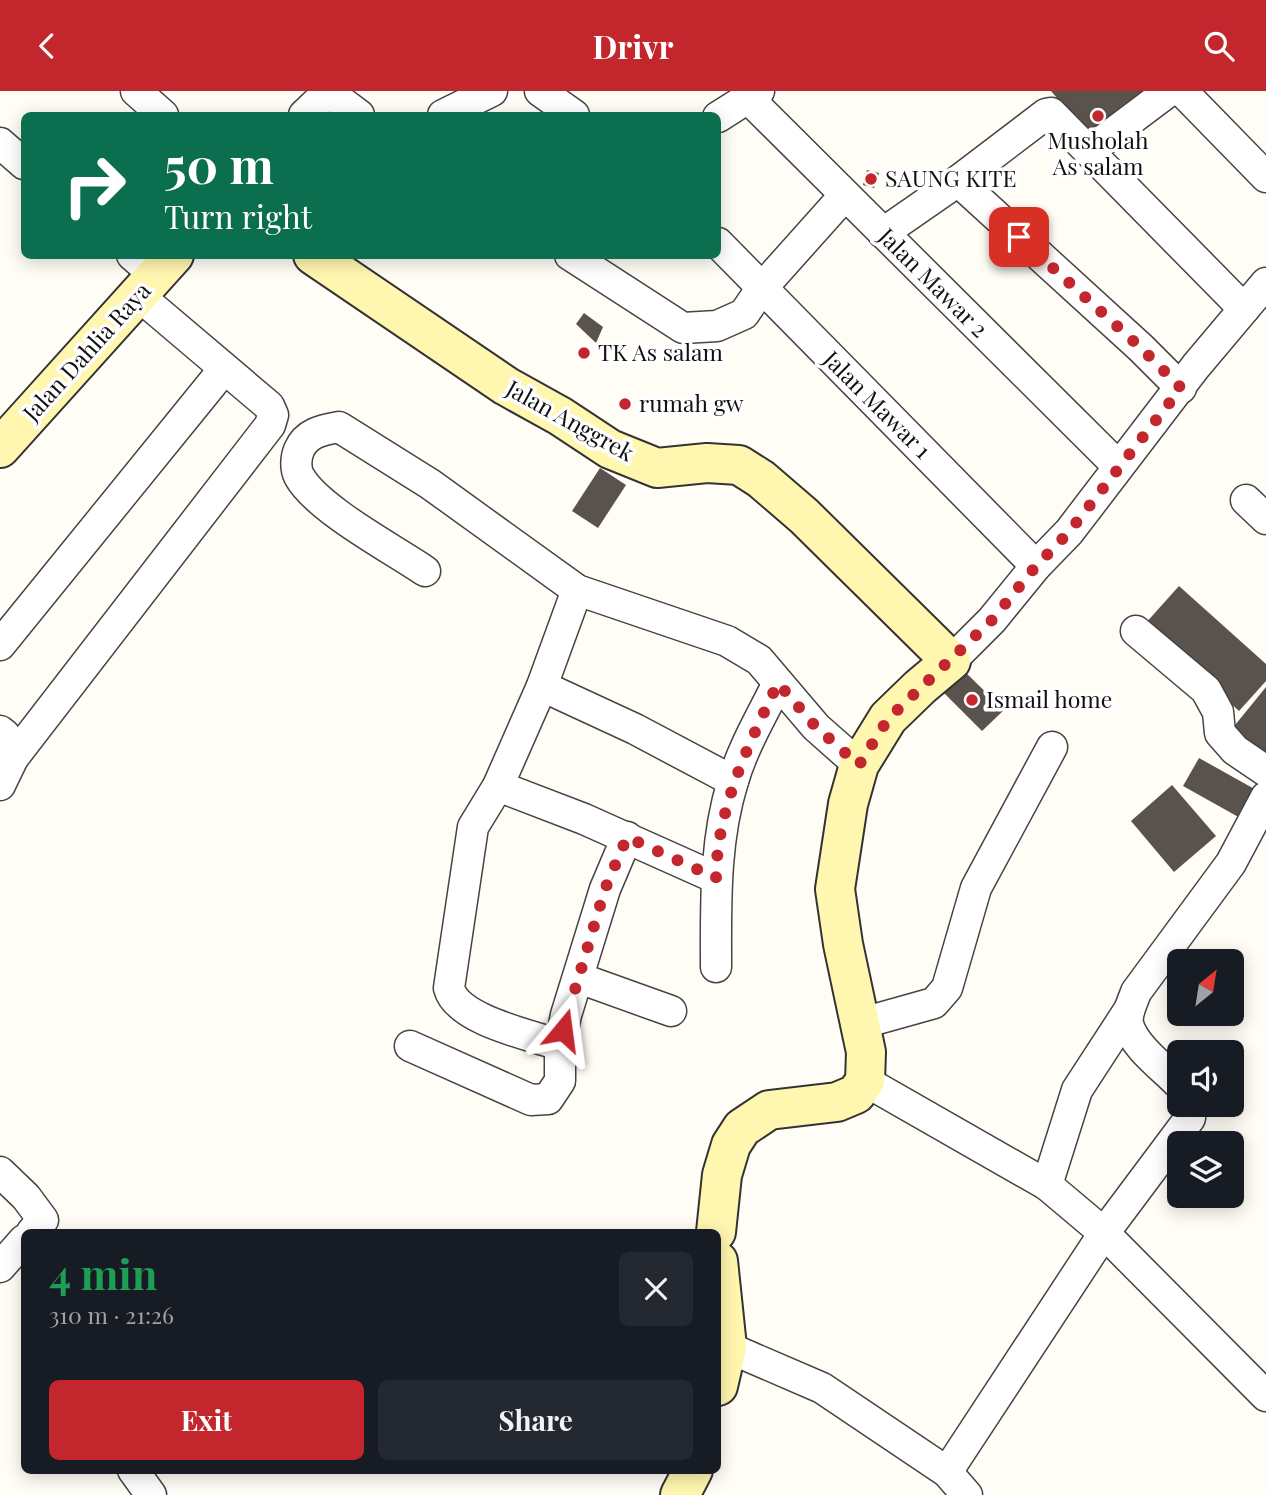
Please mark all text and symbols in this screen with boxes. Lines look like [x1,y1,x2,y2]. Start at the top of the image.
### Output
text: Drivr [593,24,673,67]
icon: back [28,27,66,65]
icon: search [1200,27,1238,65]
marker: Musholah As salam [1090,108,1106,124]
place label: Musholah As salam [1048,124,1149,181]
text: 50 m [164,131,274,196]
icon: right [49,140,140,231]
place label: SAUNG KITE [885,162,1017,193]
marker: SAUNG KITE [863,171,879,187]
text: Turn right [164,194,312,237]
pin [989,207,1049,267]
icon: arrive [1000,218,1038,256]
street label: Jalan Mawar 2 [872,220,995,343]
street label: Jalan Dahlia Raya [15,275,157,428]
place label: TK As salam [598,336,724,367]
street label: Jalan Mawar 1 [817,343,939,465]
marker: TK As salam [576,345,592,361]
street label: Jalan Anggrek [500,371,640,468]
place label: rumah gw [639,387,744,418]
marker: rumah gw [617,396,633,412]
place label: Ismail home [986,683,1112,714]
marker: Ismail home [964,692,980,708]
north arrow [1167,949,1244,1025]
map controls [1167,949,1244,1208]
position arrow [526,993,600,1067]
button: sound [1167,1040,1244,1117]
button: layers [1167,1131,1244,1208]
text: 4 min [49,1245,158,1301]
button: close [619,1252,693,1326]
text: 310 m · 21:26 [49,1299,174,1330]
button: Exit [49,1380,364,1460]
button: Share [378,1380,693,1460]

